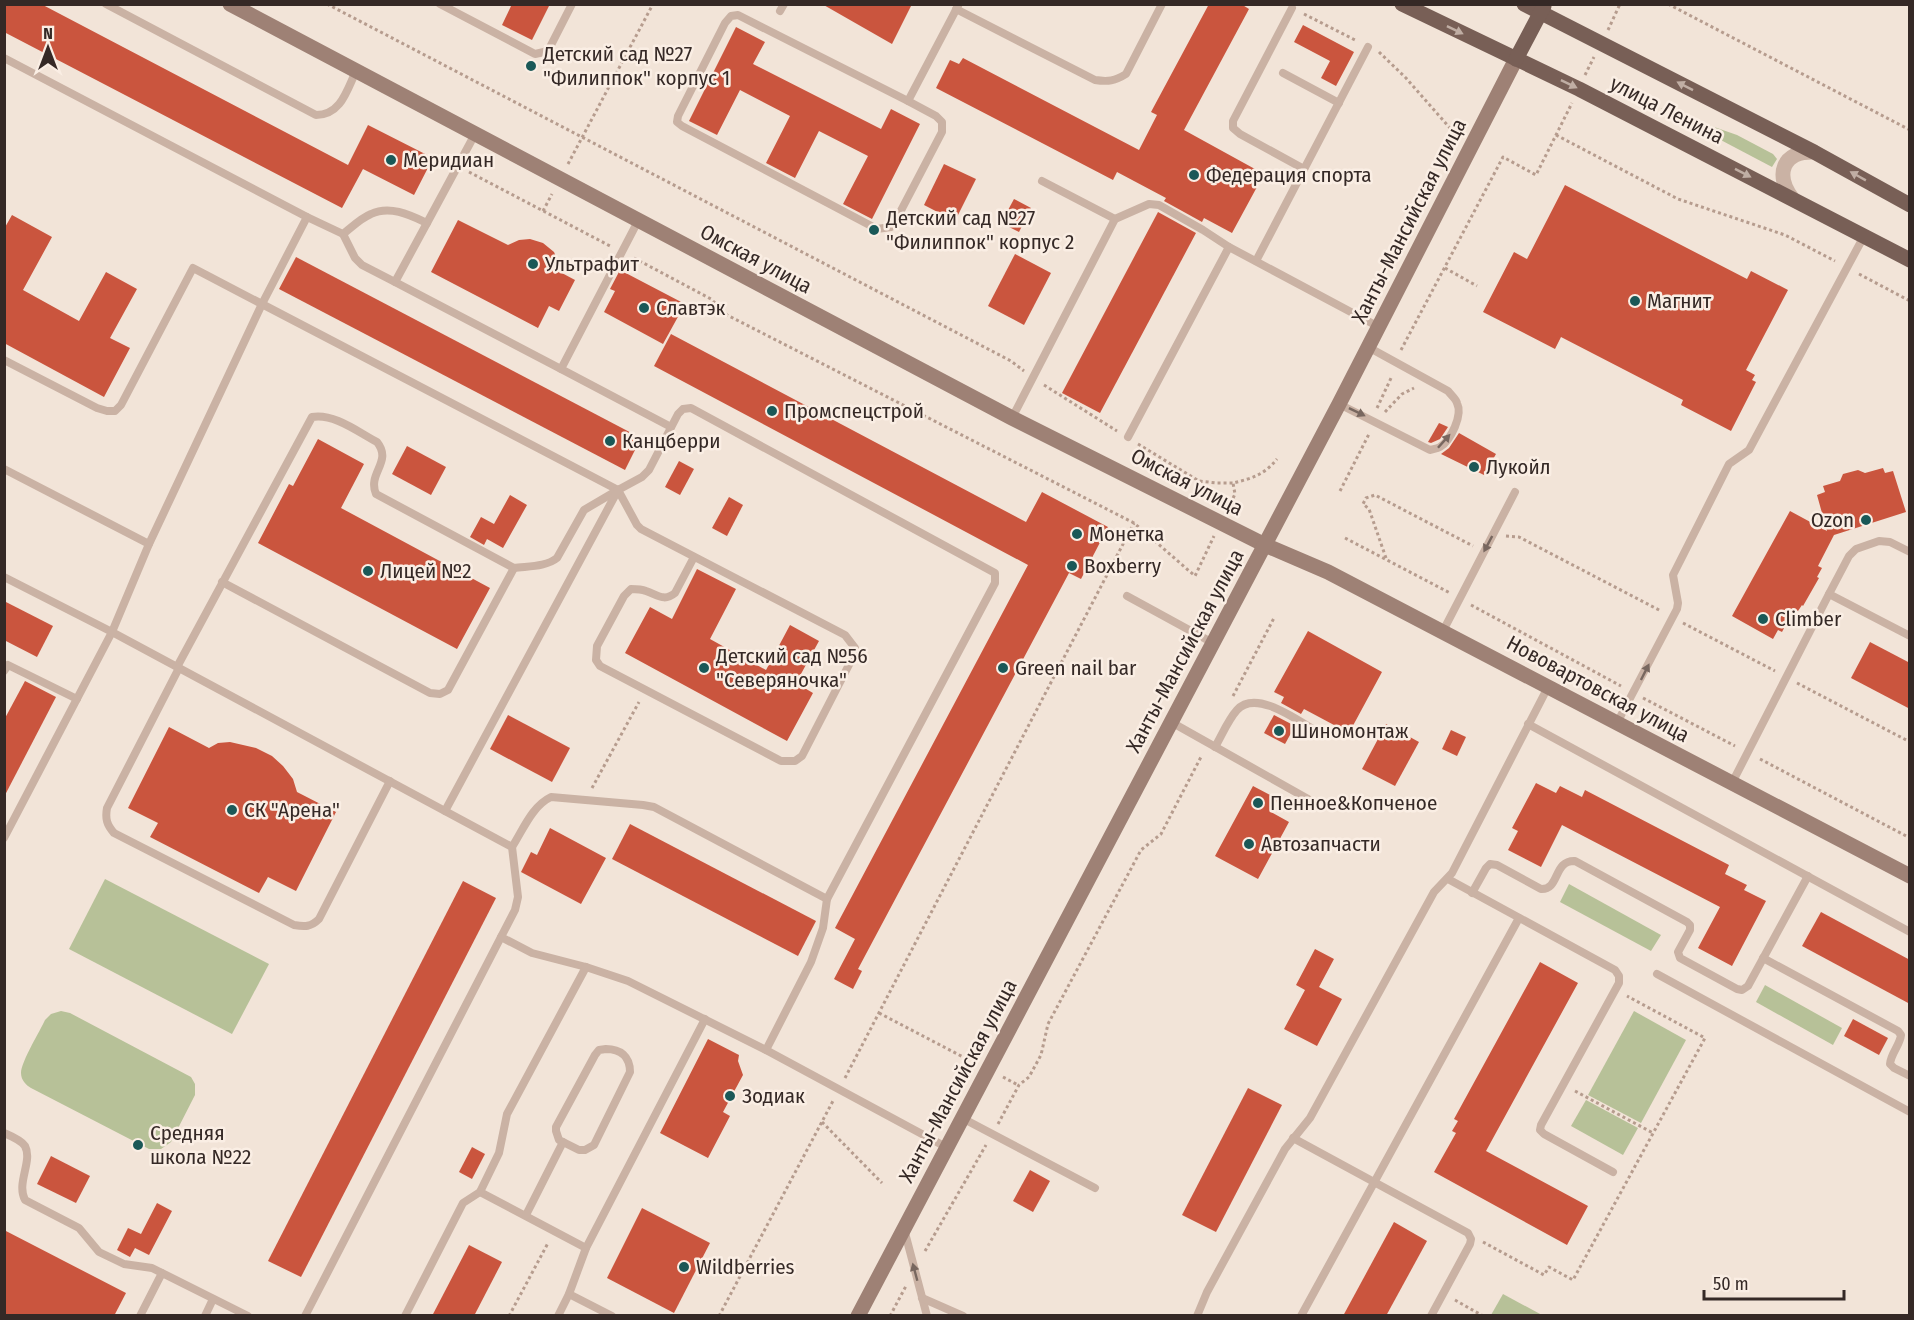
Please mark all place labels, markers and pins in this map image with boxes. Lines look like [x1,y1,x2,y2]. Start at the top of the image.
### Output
place label: Детский сад №27 "Филиппок" корпус 1 [542,41,730,91]
marker: Детский сад №27 "Филиппок" корпус 1 [524,59,538,73]
place label: Меридиан [403,147,494,173]
marker: Меридиан [384,153,398,167]
place label: Федерация спорта [1206,162,1372,188]
marker: Федерация спорта [1187,168,1201,182]
place label: Детский сад №27 "Филиппок" корпус 2 [885,205,1074,255]
marker: Детский сад №27 "Филиппок" корпус 2 [867,223,881,237]
place label: Ультрафит [544,251,639,277]
marker: Ультрафит [526,257,540,271]
place label: Магнит [1647,288,1712,314]
marker: Магнит [1628,294,1642,308]
place label: Славтэк [656,295,726,321]
marker: Славтэк [637,301,651,315]
place label: Промспецстрой [784,398,924,424]
marker: Промспецстрой [765,404,779,418]
place label: Канцберри [622,428,721,454]
marker: Канцберри [603,434,617,448]
place label: Лукойл [1486,454,1551,480]
marker: Лукойл [1467,460,1481,474]
place label: Ozon [1811,507,1854,533]
marker: Ozon [1859,513,1873,527]
place label: Монетка [1089,521,1164,547]
marker: Монетка [1070,527,1084,541]
place label: Boxberry [1084,553,1162,579]
place label: Лицей №2 [380,558,472,584]
marker: Boxberry [1065,559,1079,573]
marker: Лицей №2 [361,564,375,578]
place label: Climber [1775,606,1842,632]
marker: Climber [1756,612,1770,626]
place label: Детский сад №56 "Северяночка" [715,643,868,693]
place label: Green nail bar [1015,655,1137,681]
marker: Детский сад №56 "Северяночка" [697,661,711,675]
marker: Green nail bar [996,661,1010,675]
place label: Шиномонтаж [1291,718,1409,744]
marker: Шиномонтаж [1272,724,1286,738]
place label: Пенное&Копченое [1270,790,1437,816]
marker: Пенное&Копченое [1251,796,1265,810]
place label: СК "Арена" [244,797,340,823]
marker: СК "Арена" [225,803,239,817]
place label: Автозапчасти [1261,831,1381,857]
marker: Автозапчасти [1242,837,1256,851]
place label: Зодиак [742,1083,805,1109]
marker: Зодиак [723,1089,737,1103]
place label: Средняя школа №22 [150,1120,251,1170]
marker: Средняя школа №22 [131,1138,145,1152]
place label: Wildberries [696,1254,795,1280]
marker: Wildberries [677,1260,691,1274]

